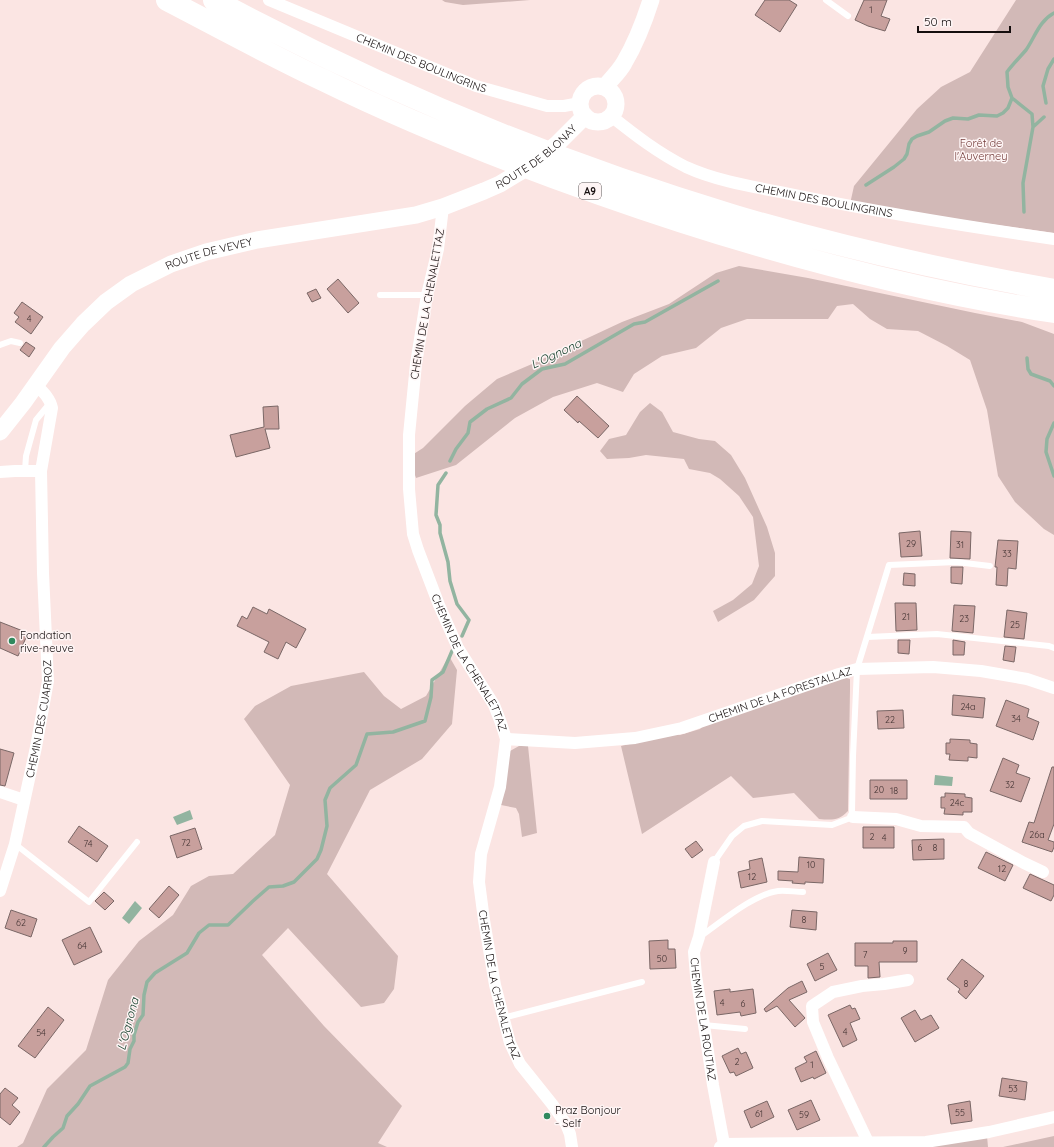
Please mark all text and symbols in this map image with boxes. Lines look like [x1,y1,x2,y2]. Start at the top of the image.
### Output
house number: 1 [869,4,873,15]
scale bar [918,8,1010,34]
text: 50 m [924,14,952,29]
street label: CHEMIN DES BOULINGRINS [354,30,488,96]
street label: ROUTE DE BLONAY [493,121,580,192]
park label: Forêt de l'Auverney [955,136,1007,163]
street label: CHEMIN DES BOULINGRINS [754,180,894,220]
road number: A9 [579,183,601,199]
street label: CHEMIN DE LA CHENALETTAZ [407,227,447,381]
street label: ROUTE DE VEVEY [163,234,254,273]
house number: 4 [27,313,32,324]
water label: L'Ognona [528,335,584,372]
house number: 29 [906,538,916,549]
house number: 31 [956,539,964,550]
house number: 33 [1002,548,1012,559]
street label: CHEMIN DE LA CHENALETTAZ [428,592,510,733]
house number: 21 [902,611,910,622]
house number: 23 [959,613,969,624]
house number: 25 [1010,619,1020,630]
place label: Fondation rive-neuve [20,628,74,655]
marker: Fondation rive-neuve [7,636,17,646]
street label: CHEMIN DES CUARROZ [23,660,55,779]
street label: CHEMIN DE LA FORESTALLAZ [706,664,853,725]
house number: 24a [960,701,976,712]
house number: 34 [1011,713,1021,724]
house number: 22 [885,714,895,725]
house number: 32 [1005,779,1015,790]
house number: 20 [874,784,884,795]
house number: 18 [890,785,898,796]
house number: 24c [950,797,964,808]
house number: 26a [1029,829,1045,840]
house number: 2 [870,831,875,842]
house number: 4 [882,832,887,843]
house number: 72 [181,837,191,848]
house number: 74 [83,838,93,849]
house number: 6 [918,842,923,853]
house number: 8 [933,842,938,853]
house number: 10 [807,859,815,870]
house number: 12 [998,863,1006,874]
house number: 12 [748,871,756,882]
street label: CHEMIN DE LA CHENALETTAZ [476,909,524,1062]
house number: 8 [802,914,807,925]
house number: 62 [16,917,26,928]
house number: 64 [77,940,87,951]
house number: 9 [902,945,908,956]
house number: 7 [863,949,868,960]
house number: 50 [657,953,667,964]
street label: CHEMIN DE LA ROUTIAZ [687,957,719,1082]
house number: 5 [820,961,825,972]
house number: 8 [964,978,969,989]
water label: L'Ognona [113,995,142,1052]
house number: 4 [720,997,725,1008]
house number: 6 [741,998,746,1009]
house number: 4 [843,1026,848,1037]
house number: 54 [36,1027,46,1038]
house number: 2 [735,1056,740,1067]
house number: 1 [810,1059,814,1070]
house number: 53 [1008,1083,1018,1094]
place label: Praz Bonjour - Self [555,1103,622,1130]
house number: 55 [955,1107,965,1118]
house number: 61 [755,1108,763,1119]
house number: 59 [799,1109,809,1120]
marker: Praz Bonjour - Self [542,1111,552,1121]

